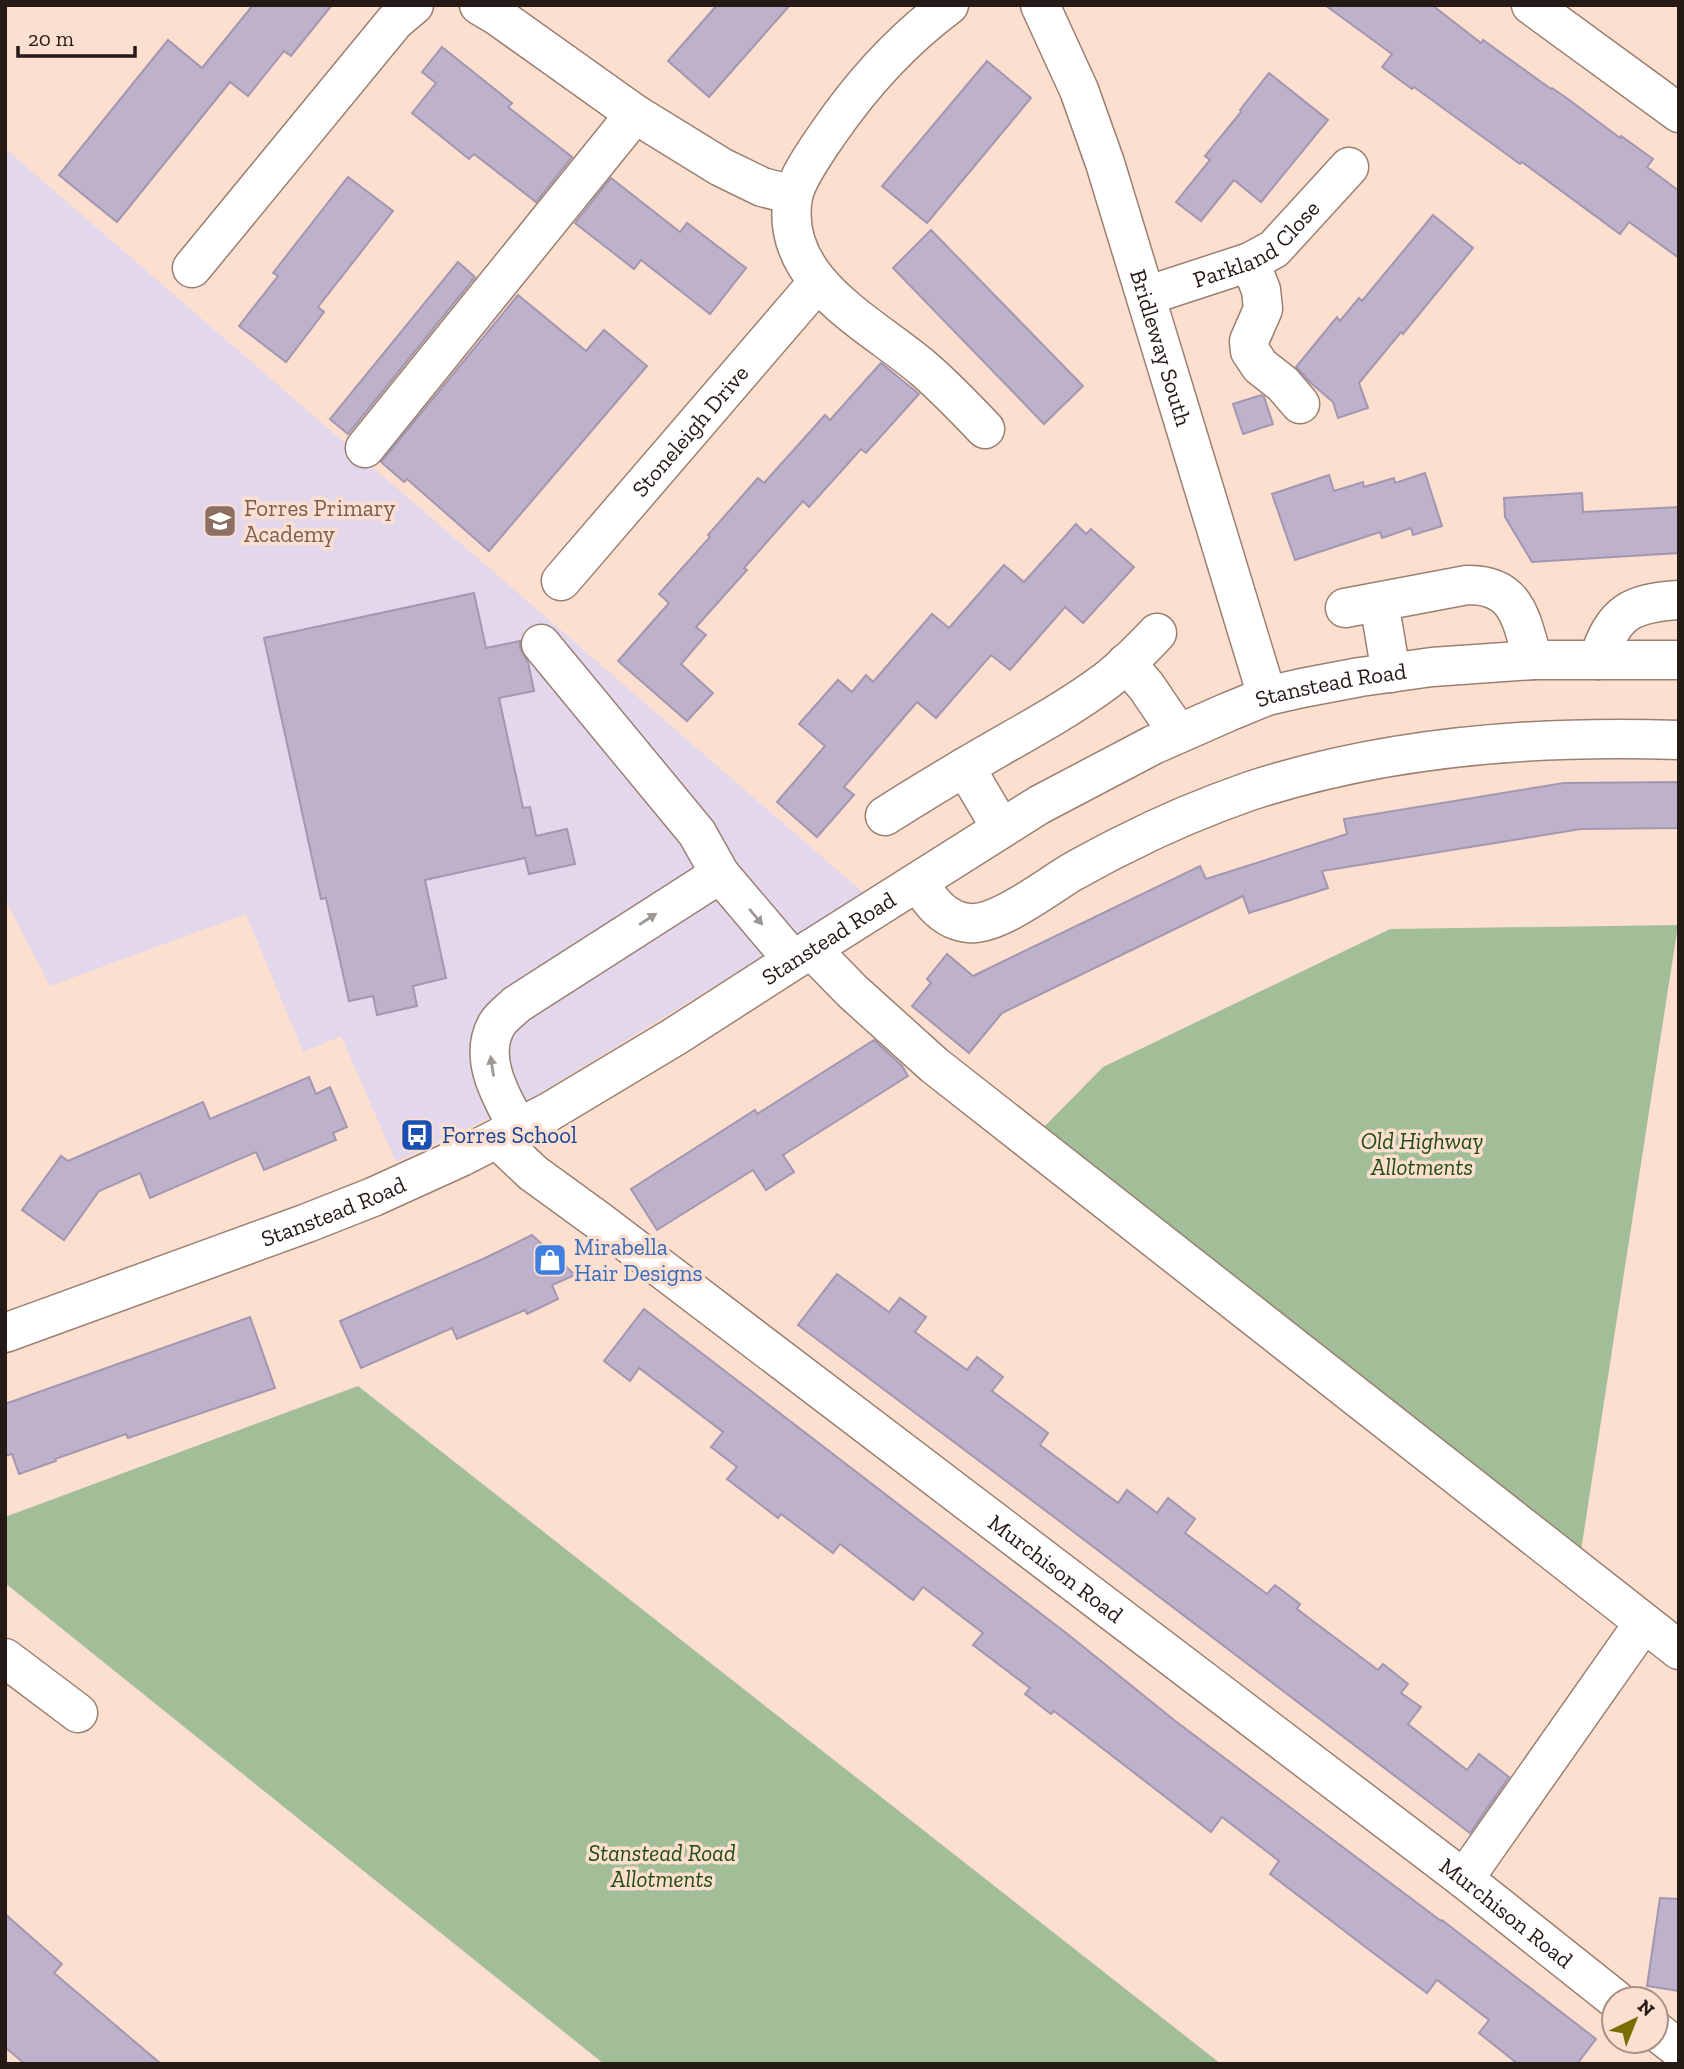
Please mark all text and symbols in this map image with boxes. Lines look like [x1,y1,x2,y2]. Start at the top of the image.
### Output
scale bar [18,14,135,58]
text: 20 m [28,26,74,51]
street label: Parkland Close [1189,194,1326,294]
street label: Bridleway South [1124,266,1198,430]
street label: Stoneleigh Drive [626,359,754,502]
place label: Forres Primary Academy [244,494,396,548]
school or university icon: Forres Primary Academy [201,502,239,540]
street label: Stanstead Road [1251,657,1408,713]
street label: Stanstead Road [756,885,901,991]
one-way arrow [748,908,763,925]
one-way arrow [638,913,658,926]
one-way arrow [486,1055,497,1077]
bus stop icon: Forres School [398,1116,436,1154]
place label: Forres School [442,1121,577,1149]
park label: Old Highway Allotments [1361,1127,1484,1181]
street label: Stanstead Road [257,1170,410,1253]
place label: Mirabella Hair Designs [574,1233,703,1287]
shop icon: Mirabella Hair Designs [531,1241,569,1279]
street label: Murchison Road [983,1508,1129,1629]
park label: Stanstead Road Allotments [588,1839,736,1893]
street label: Murchison Road [1434,1851,1579,1974]
north arrow [1600,1985,1670,2055]
text: N [1633,1995,1659,2021]

